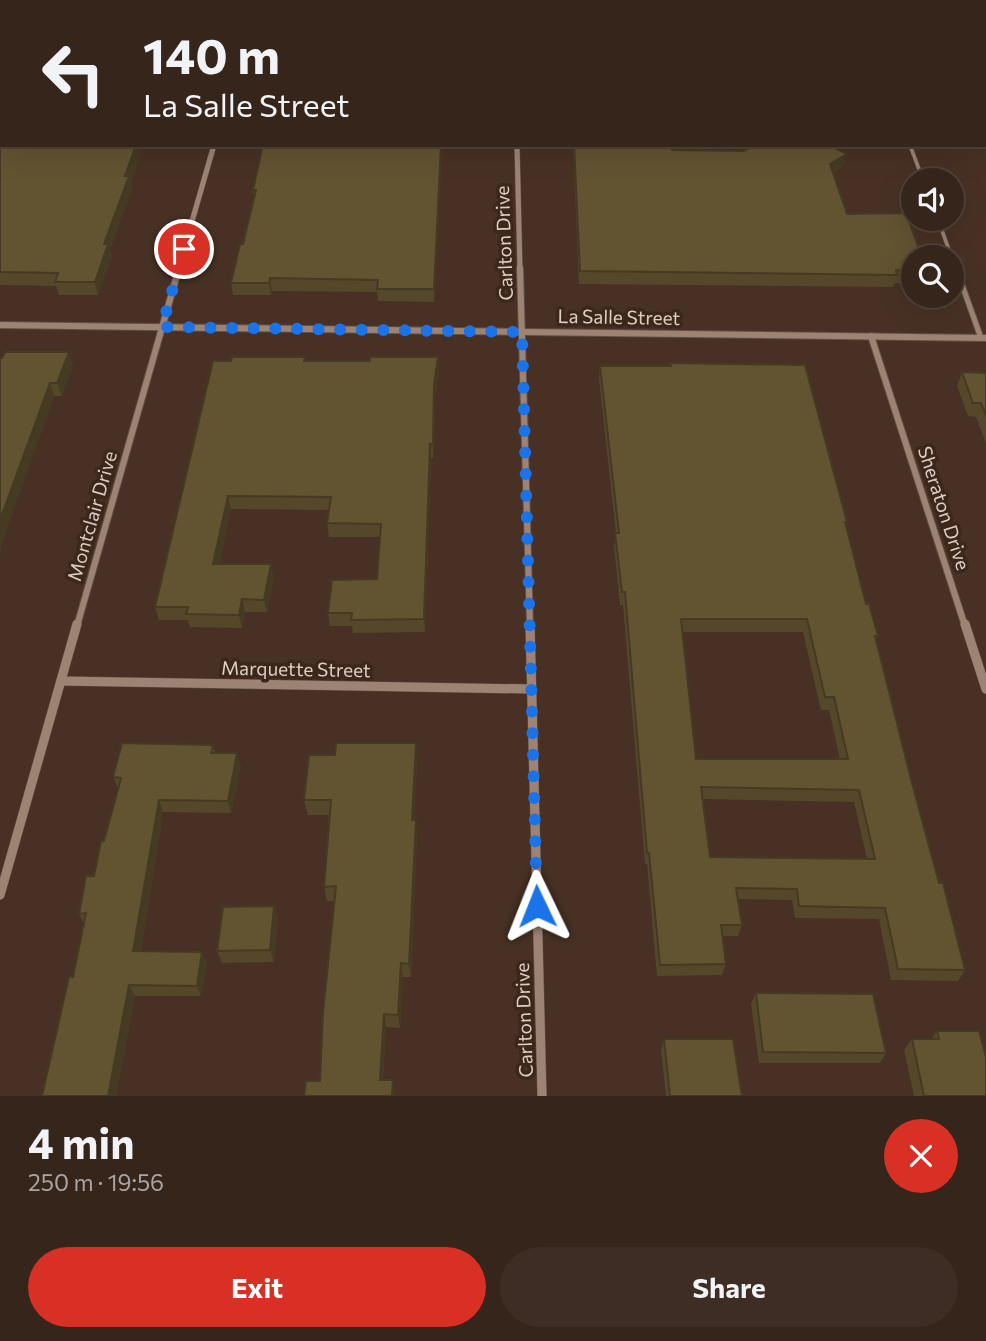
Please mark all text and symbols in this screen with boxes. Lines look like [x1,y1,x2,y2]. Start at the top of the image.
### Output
text: 140 m [143,24,280,84]
icon: left [28,28,119,119]
text: La Salle Street [143,84,349,124]
map controls [901,168,964,308]
button: sound [901,168,964,231]
street label: Carlton Drive [490,185,517,301]
pin [154,219,214,279]
icon: arrive [165,230,203,268]
button: search [901,245,964,308]
street label: La Salle Street [558,304,681,329]
street label: Sheraton Drive [914,443,975,573]
street label: Montclair Drive [62,448,121,584]
street label: Marquette Street [221,656,371,681]
position arrow [500,869,574,943]
street label: Carlton Drive [510,962,537,1078]
text: 4 min [28,1116,134,1168]
button: close [884,1119,958,1193]
text: 250 m · 19:56 [28,1168,164,1196]
button: Exit [28,1247,486,1327]
button: Share [500,1247,958,1327]

